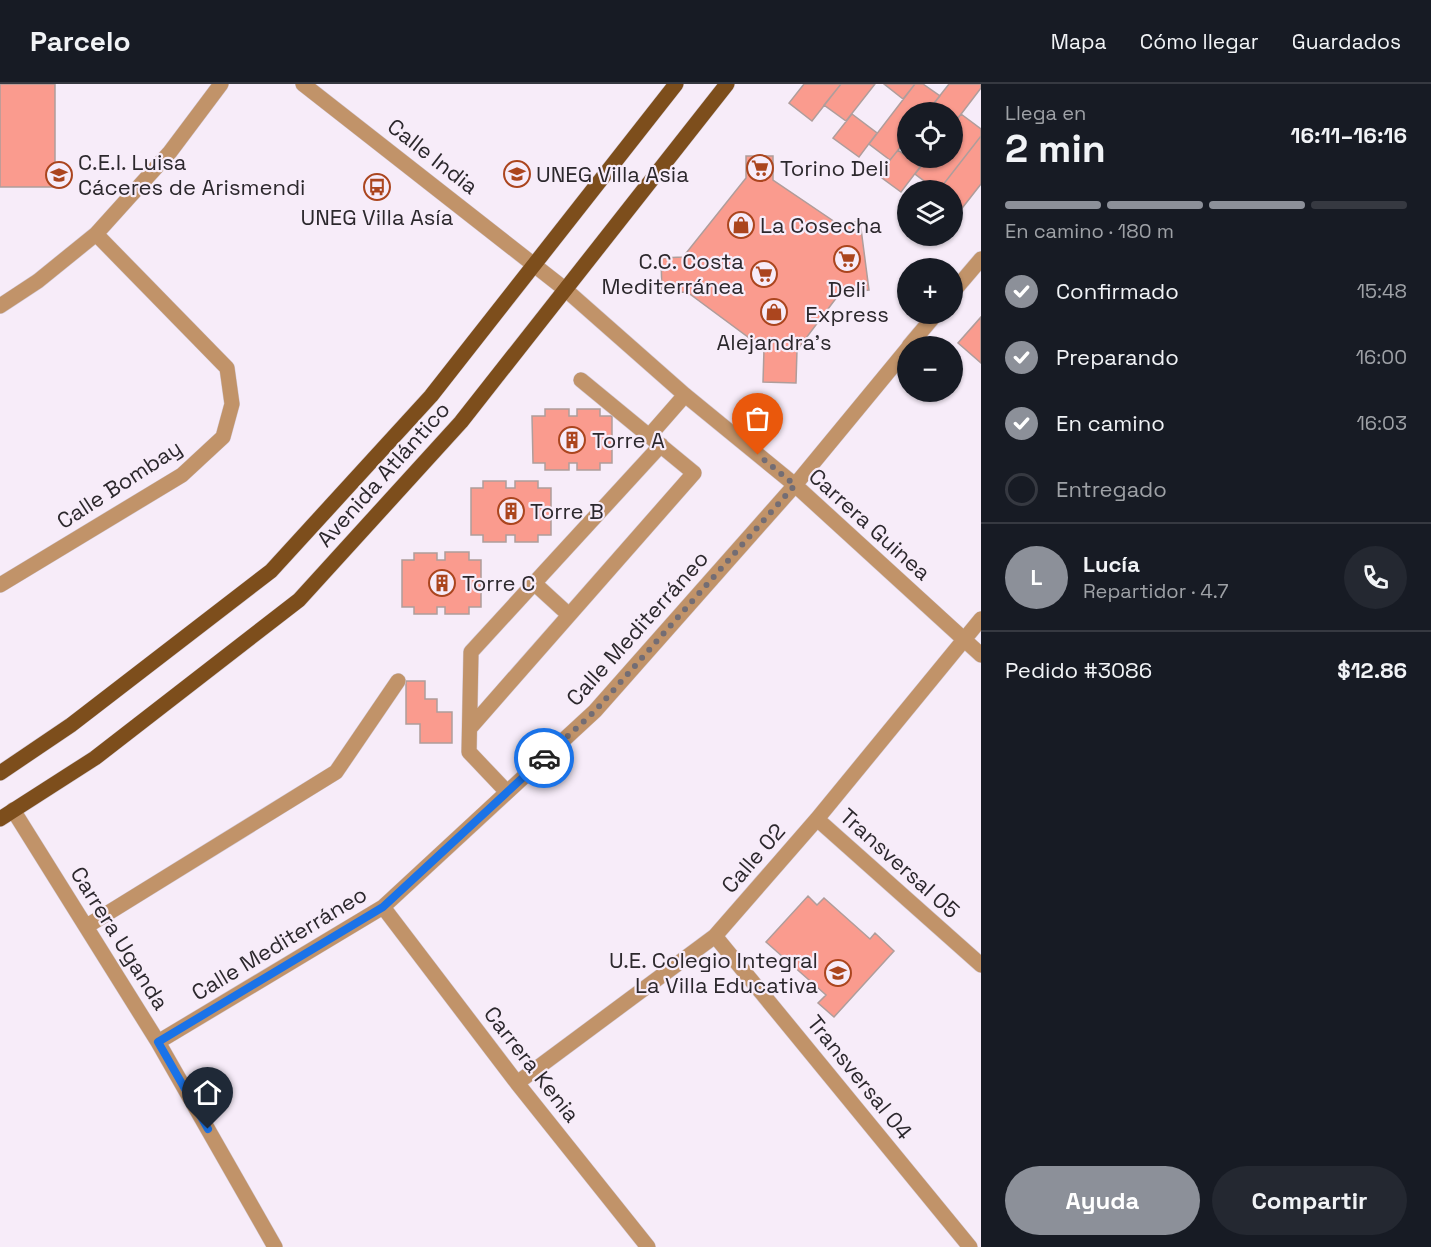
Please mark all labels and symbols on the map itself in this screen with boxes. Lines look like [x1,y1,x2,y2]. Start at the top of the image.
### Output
street label: Calle India [382,112,484,200]
place label: C.E.I. Luisa Cáceres de Arismendi [78,148,306,201]
supermarket icon: Torino Deli [745,153,775,183]
place label: Torino Deli [780,154,889,182]
school or university icon: UNEG Villa Asia [502,159,532,189]
school or university icon: C.E.I. Luisa Cáceres de Arismendi [44,160,74,190]
place label: UNEG Villa Asia [536,160,689,188]
bus stop icon: UNEG Villa Asía [362,172,392,202]
place label: UNEG Villa Asía [301,203,454,231]
shop icon: La Cosecha [726,210,756,240]
place label: La Cosecha [760,211,882,239]
supermarket icon: Deli Express [832,244,862,274]
place label: C.C. Costa Mediterránea [602,247,744,300]
supermarket icon: C.C. Costa Mediterránea [749,259,779,289]
place label: Deli Express [805,275,889,328]
shop icon: Alejandra's [759,297,789,327]
place label: Alejandra's [716,328,832,356]
pin [732,393,783,455]
street label: Avenida Atlántico [310,396,456,552]
building icon: Torre A [557,425,587,455]
place label: Torre A [592,426,665,454]
street label: Calle Bombay [51,433,187,535]
street label: Carrera Guinea [803,462,937,586]
building icon: Torre B [496,496,526,526]
place label: Torre B [530,497,604,525]
street label: Calle Mediterráneo [560,544,714,712]
building icon: Torre C [427,568,457,598]
place label: Torre C [462,569,535,597]
courier [514,728,574,788]
street label: Transversal 05 [834,802,966,924]
street label: Calle 02 [715,817,791,899]
street label: Carrera Uganda [65,861,175,1015]
street label: Calle Mediterráneo [186,880,372,1006]
place label: U.E. Colegio Integral La Villa Educativa [609,946,818,999]
school or university icon: U.E. Colegio Integral La Villa Educativa [823,958,853,988]
street label: Carrera Kenia [478,1000,586,1128]
street label: Transversal 04 [801,1009,919,1145]
pin [182,1067,233,1129]

